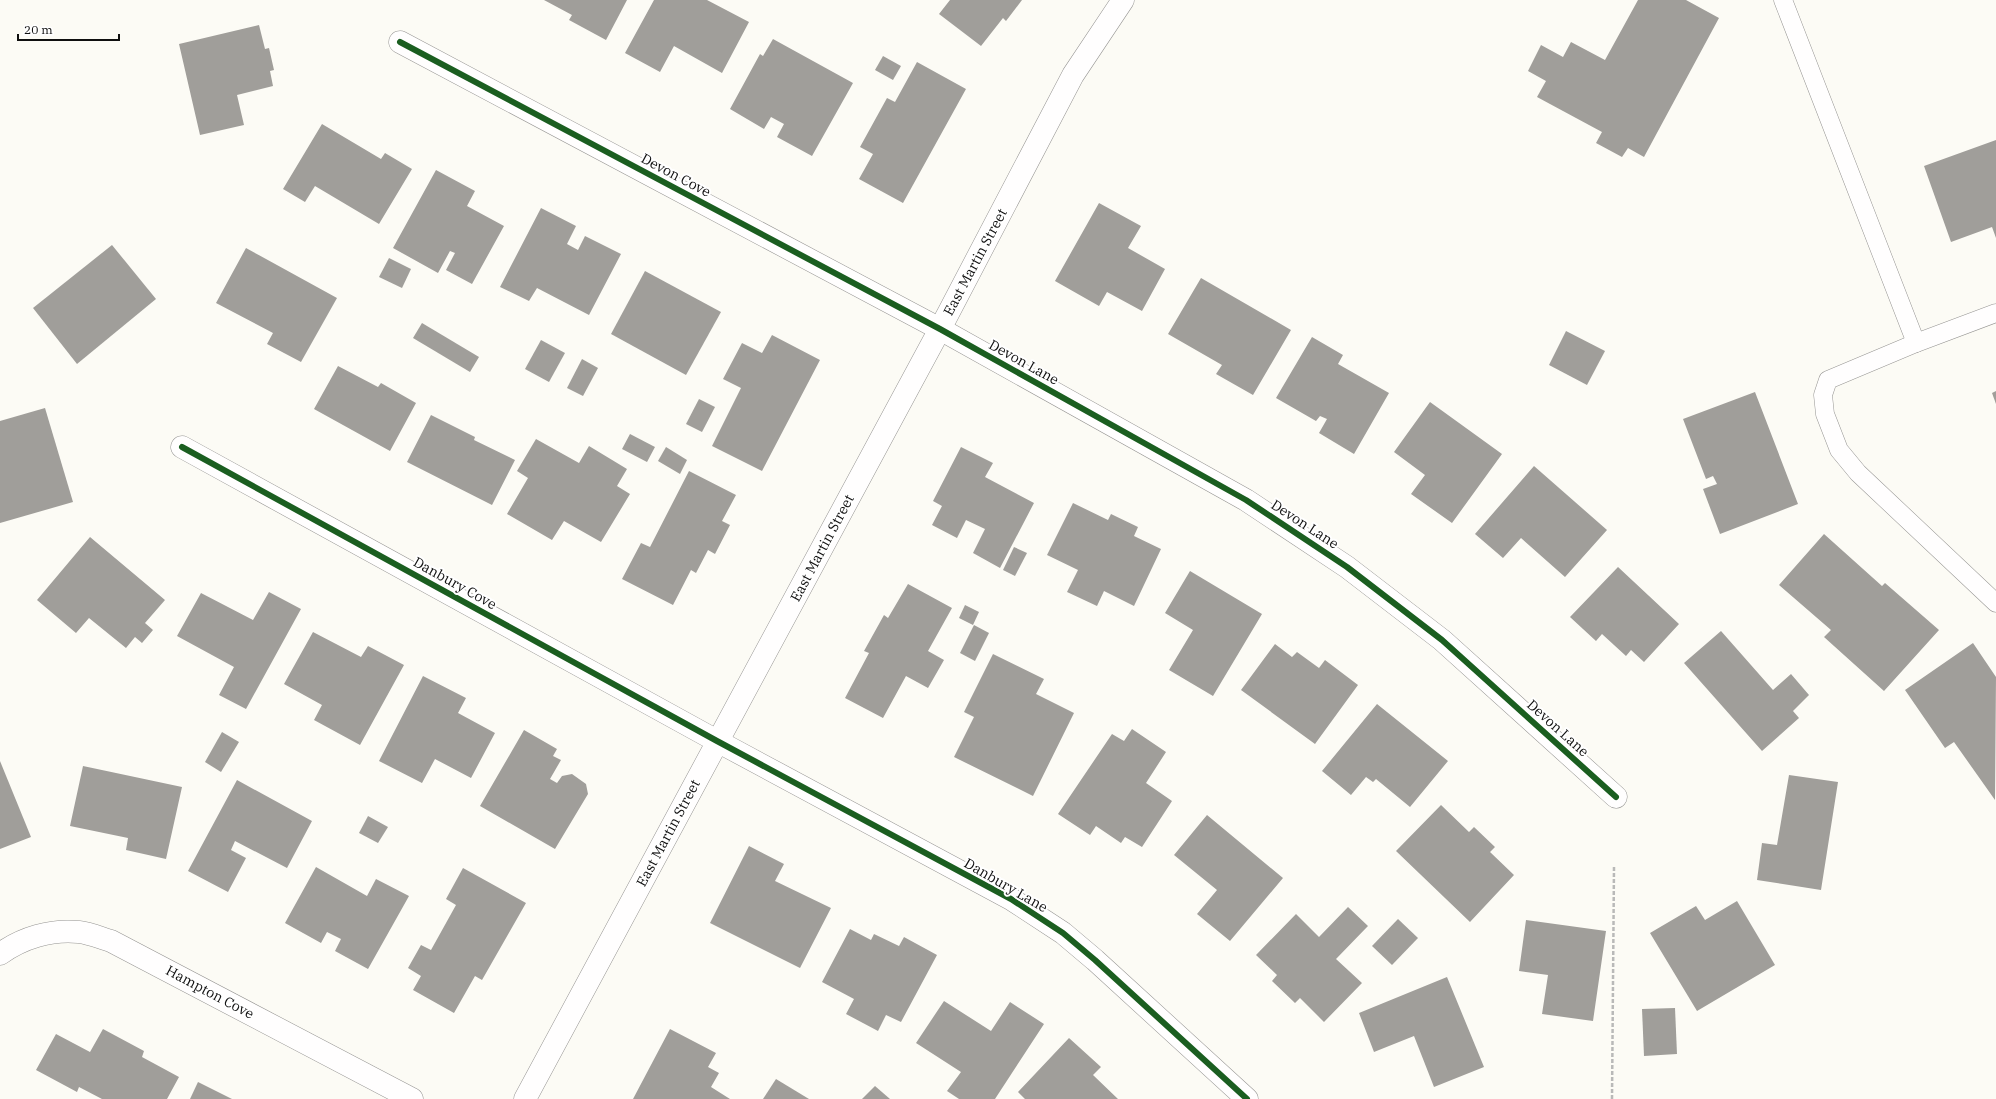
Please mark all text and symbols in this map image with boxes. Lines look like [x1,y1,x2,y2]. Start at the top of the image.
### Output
scale bar [18,16,119,42]
text: 20 m [24,22,53,37]
street label: Devon Cove [638,149,714,201]
street label: East Martin Street [939,205,1011,319]
street label: Devon Lane [986,335,1062,389]
street label: East Martin Street [786,491,858,605]
street label: Devon Lane [1268,495,1342,553]
street label: Danbury Cove [410,553,500,613]
street label: Devon Lane [1523,695,1593,761]
street label: East Martin Street [632,776,704,890]
street label: Danbury Lane [961,854,1051,916]
street label: Hampton Cove [163,961,257,1023]

